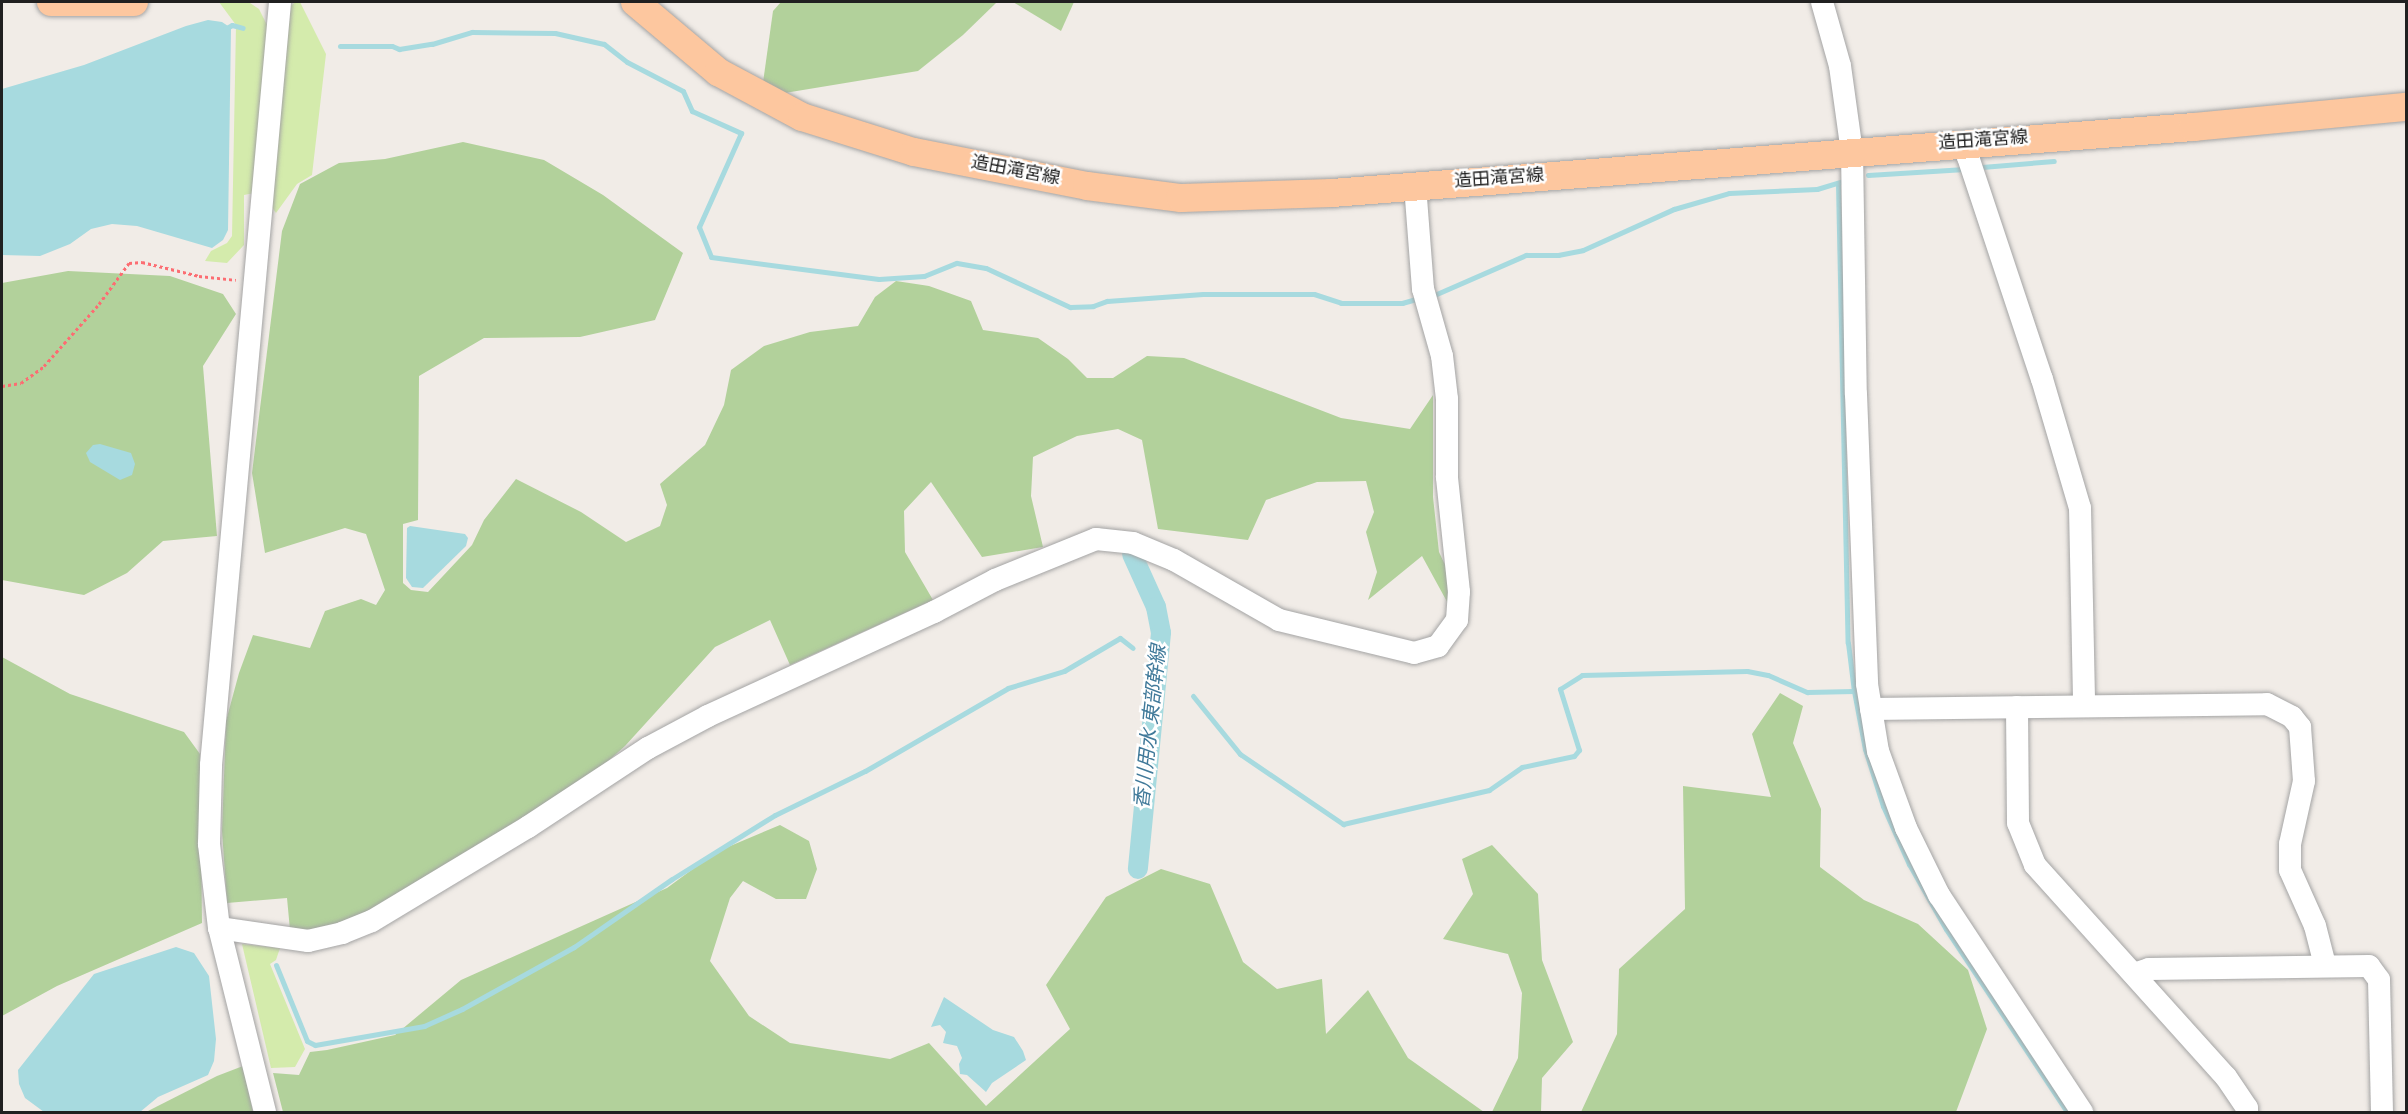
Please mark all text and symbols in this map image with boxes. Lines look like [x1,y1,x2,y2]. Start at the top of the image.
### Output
street label: 造田滝宮線 [1937,128,2029,156]
street label: 造田滝宮線 [969,153,1061,191]
street label: 造田滝宮線 [1453,166,1545,194]
water label: 香川用水 東部幹線 [1131,644,1173,810]

